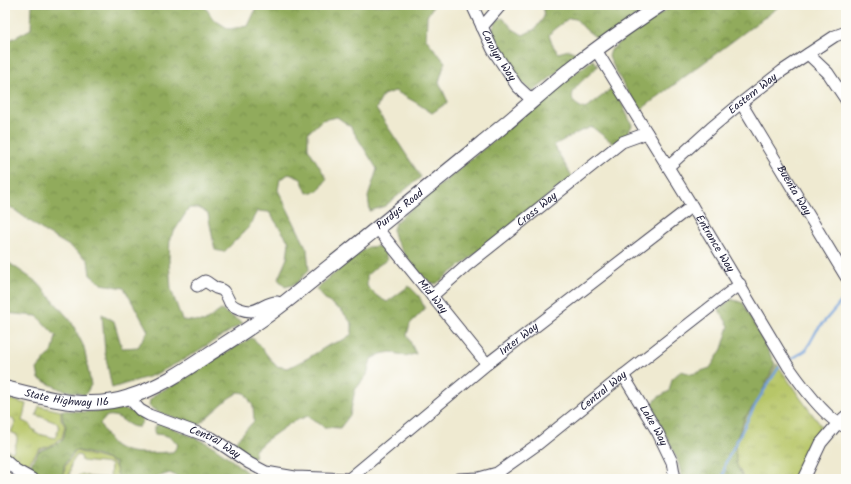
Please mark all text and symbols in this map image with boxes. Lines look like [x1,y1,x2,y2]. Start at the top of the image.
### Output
street label: Carolyn Way [476,27,521,86]
street label: Eastern Way [724,68,782,119]
street label: Buenta Way [772,162,816,220]
street label: Purdys Road [372,184,428,235]
street label: Cross Way [513,187,562,232]
street label: Entrance Way [690,211,739,277]
street label: Mid Way [413,275,452,318]
street label: Inter Way [495,318,543,360]
street label: Central Way [576,366,632,416]
street label: State Highway 116 [23,384,110,412]
street label: Lake Way [634,402,672,450]
street label: Central Way [186,421,245,464]

